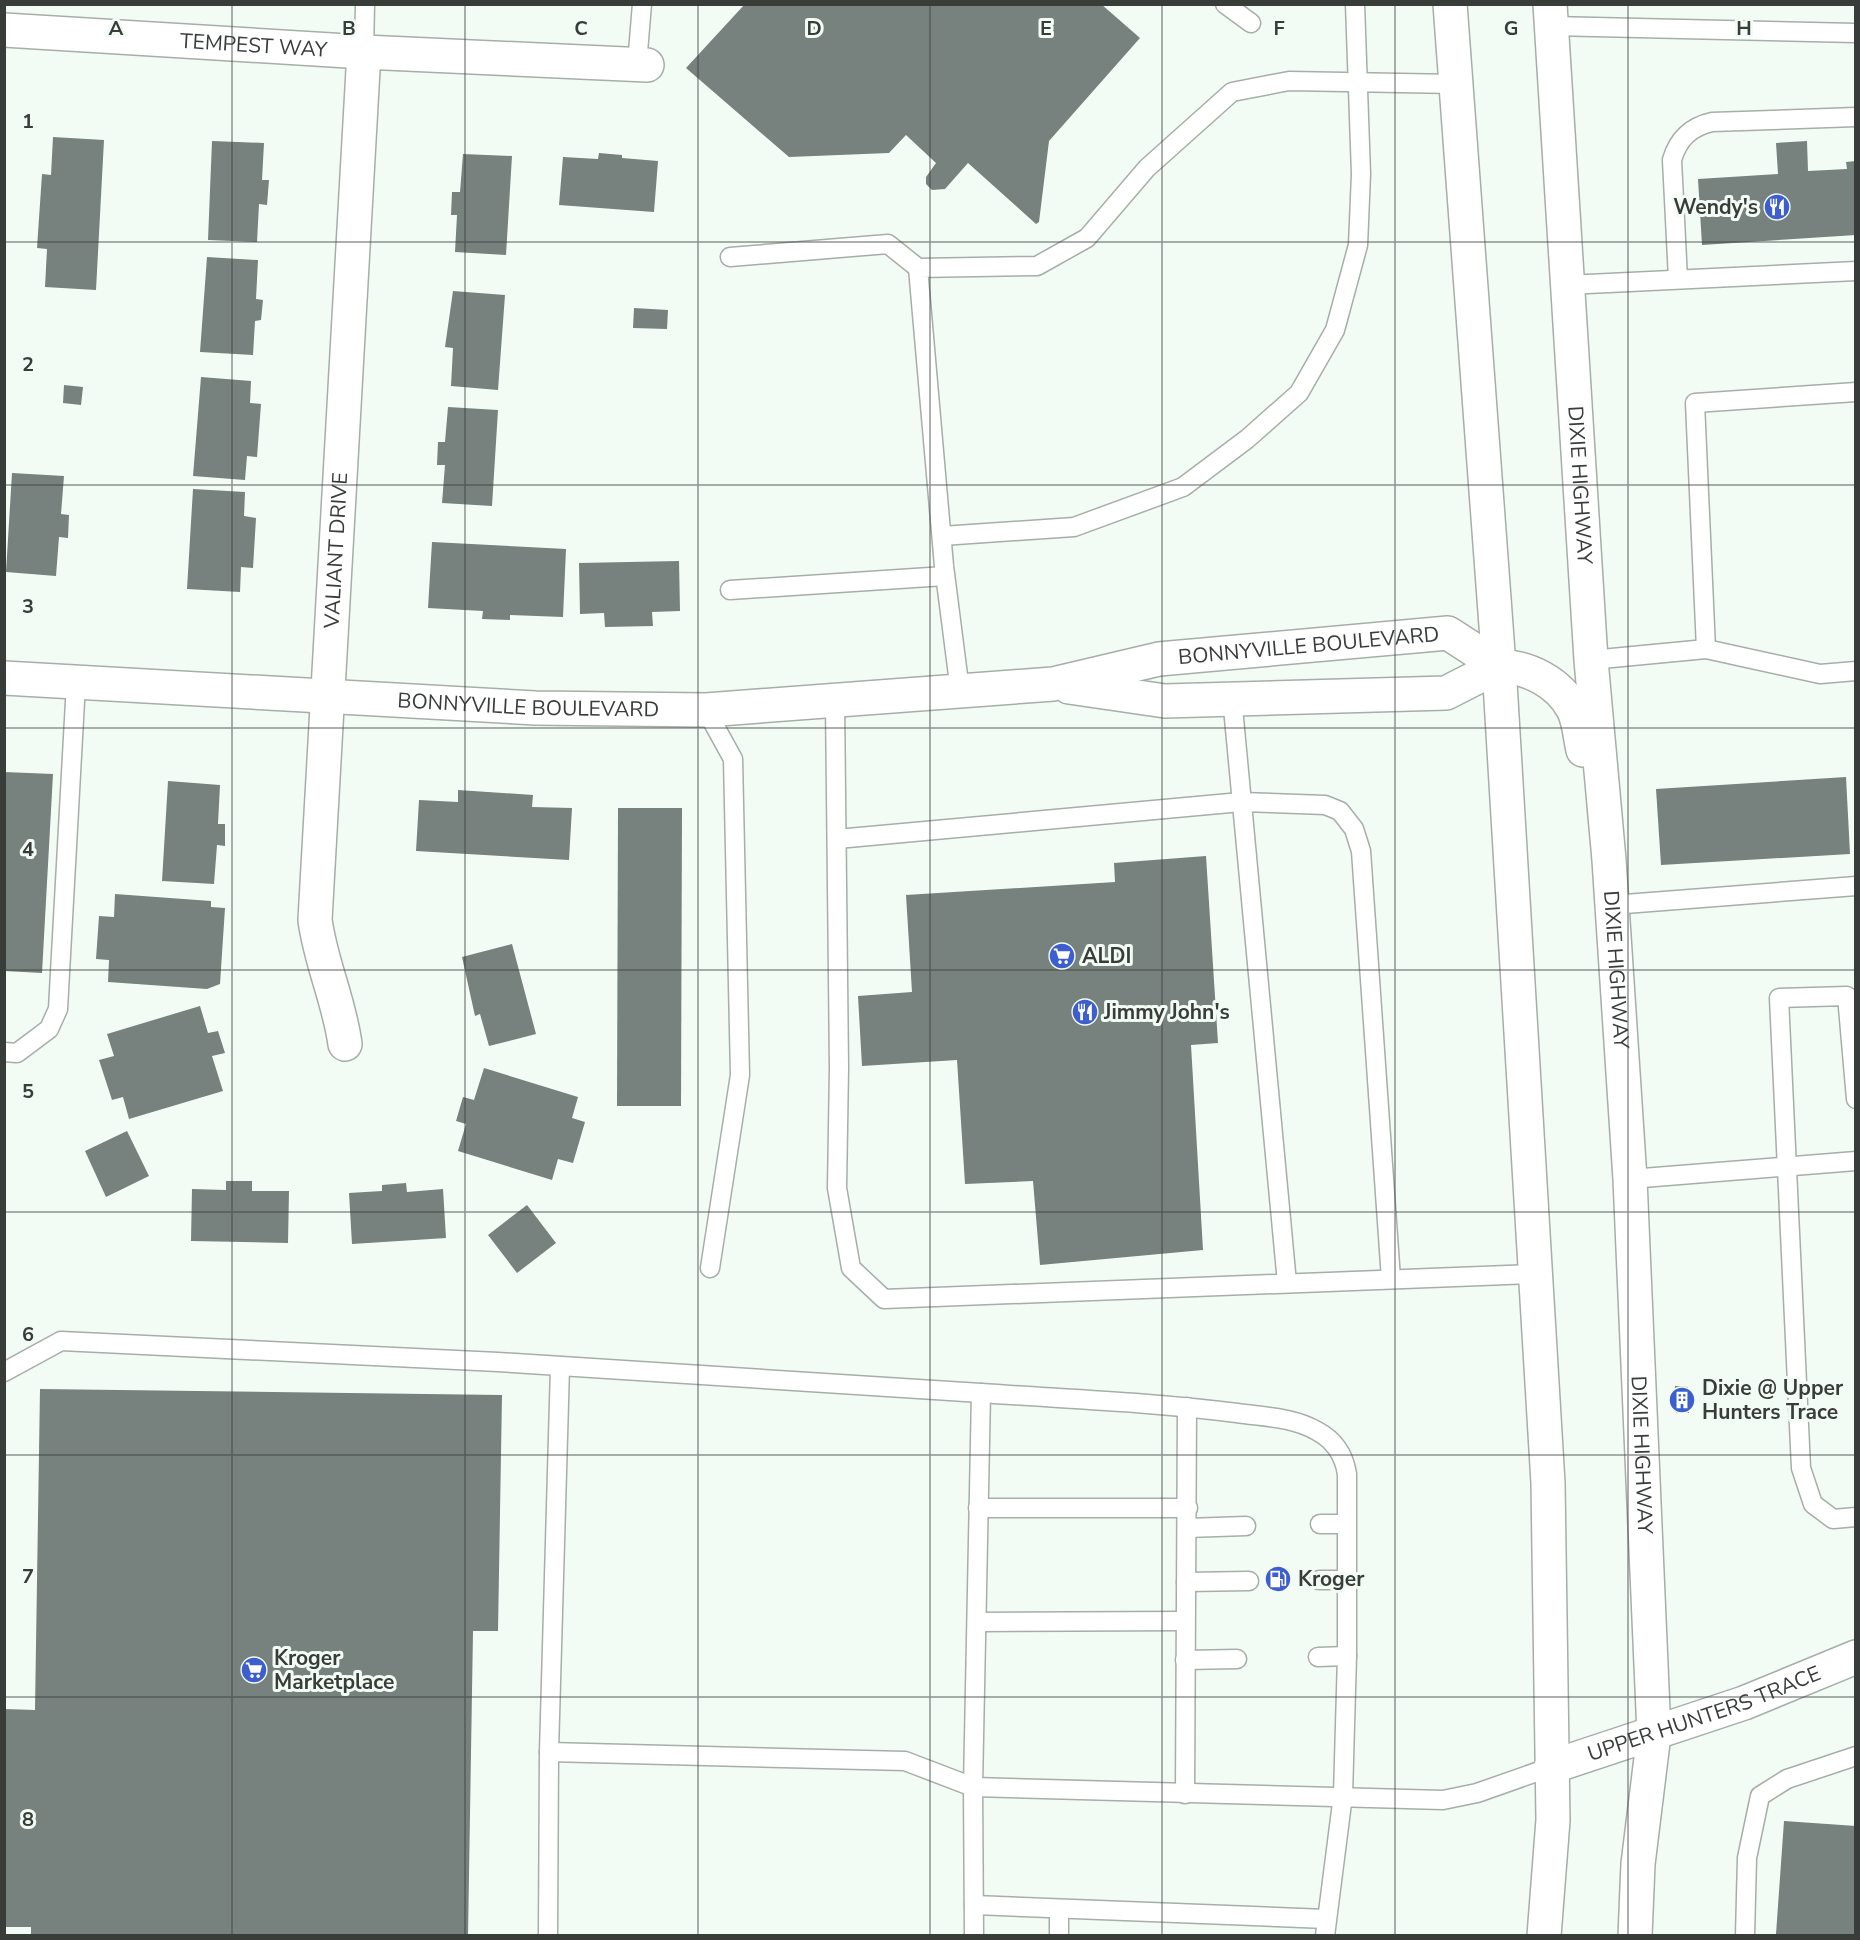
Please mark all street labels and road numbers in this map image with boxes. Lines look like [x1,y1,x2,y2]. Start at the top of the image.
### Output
street label: TEMPEST WAY [179,27,328,64]
street label: DIXIE HIGHWAY [1561,405,1599,566]
street label: VALIANT DRIVE [317,472,354,630]
street label: BONNYVILLE BOULEVARD [1177,620,1440,671]
street label: BONNYVILLE BOULEVARD [397,686,659,723]
street label: DIXIE HIGHWAY [1597,890,1635,1050]
street label: DIXIE HIGHWAY [1625,1375,1659,1535]
street label: UPPER HUNTERS TRACE [1584,1659,1825,1768]

